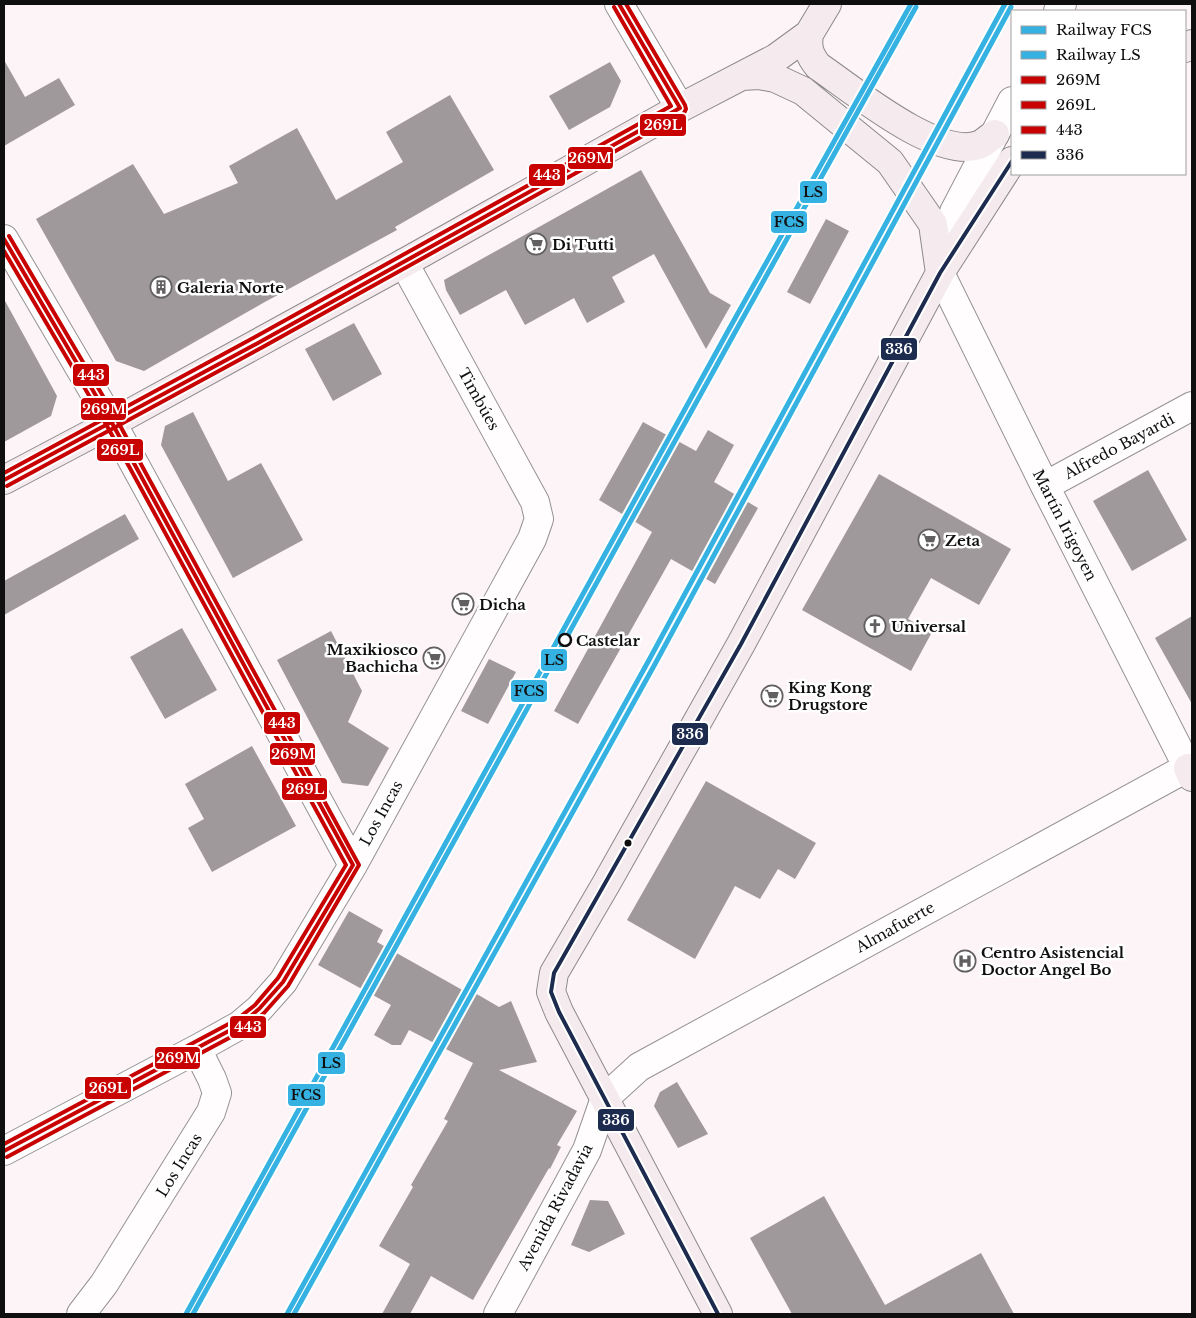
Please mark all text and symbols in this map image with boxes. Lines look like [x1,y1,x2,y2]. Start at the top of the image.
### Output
legend [1011,10,1186,175]
text: Railway FCS [1056,20,1152,39]
text: Railway LS [1056,45,1141,64]
text: 269M [1056,70,1101,89]
text: 269L [1056,95,1096,114]
line badge: 269L [639,113,687,137]
text: 269L [644,116,683,134]
text: 443 [1056,120,1083,139]
text: 336 [1056,145,1084,164]
line badge: 269M [567,146,614,170]
text: 269M [568,149,612,167]
line badge: 443 [528,163,566,187]
text: 443 [533,166,561,184]
line badge: LS [799,180,828,204]
text: LS [803,183,823,201]
line badge: FCS [770,210,808,234]
text: FCS [774,213,804,231]
supermarket icon: Di Tutti [524,232,548,256]
place label: Di Tutti [552,235,615,254]
building icon: Galeria Norte [149,275,173,299]
place label: Galeria Norte [177,278,284,297]
line badge: 336 [880,337,918,361]
text: 336 [885,340,913,358]
line badge: 443 [72,363,110,387]
street label: Timbúes [454,365,504,434]
text: 443 [77,366,105,384]
line badge: 269M [80,397,127,421]
text: 269M [82,400,126,418]
street label: Alfredo Bayardi [1060,409,1177,483]
line badge: 269L [96,438,144,462]
text: 269L [101,441,140,459]
street label: Martín Irigoyen [1029,466,1101,584]
supermarket icon: Zeta [917,528,941,552]
place label: Zeta [945,531,980,550]
supermarket icon: Dicha [451,592,475,616]
place label: Dicha [479,595,526,614]
church icon: Universal [863,614,887,638]
place label: Universal [891,617,967,636]
place label: Castelar [576,631,640,650]
marker: Castelar [558,633,572,647]
place label: Maxikiosco Bachicha [326,640,418,676]
supermarket icon: Maxikiosco Bachicha [422,646,446,670]
line badge: LS [540,648,568,672]
text: LS [544,651,564,669]
place label: King Kong Drugstore [788,678,872,714]
line badge: FCS [510,679,548,703]
text: FCS [514,682,544,700]
supermarket icon: King Kong Drugstore [760,684,784,708]
line badge: 443 [263,711,301,735]
text: 443 [268,714,296,732]
line badge: 336 [671,722,709,746]
text: 336 [676,725,704,743]
line badge: 269M [269,742,316,766]
text: 269M [271,745,315,763]
line badge: 269L [281,777,328,801]
street label: Los Incas [355,777,407,849]
text: 269L [286,780,325,798]
unlabelled marker [623,838,633,848]
street label: Almafuerte [851,898,938,957]
place label: Centro Asistencial Doctor Angel Bo [981,943,1125,979]
hospital icon: Centro Asistencial Doctor Angel Bo [953,949,977,973]
line badge: 443 [229,1015,267,1039]
text: 443 [234,1018,262,1036]
line badge: 269M [154,1046,201,1070]
text: 269M [156,1049,200,1067]
line badge: LS [317,1051,346,1075]
text: LS [321,1054,341,1072]
line badge: 269L [84,1076,132,1100]
text: 269L [89,1079,128,1097]
line badge: FCS [287,1083,326,1107]
text: FCS [291,1086,321,1104]
line badge: 336 [597,1108,635,1132]
text: 336 [602,1111,630,1129]
street label: Los Incas [152,1129,206,1200]
street label: Avenida Rivadavia [513,1140,597,1275]

